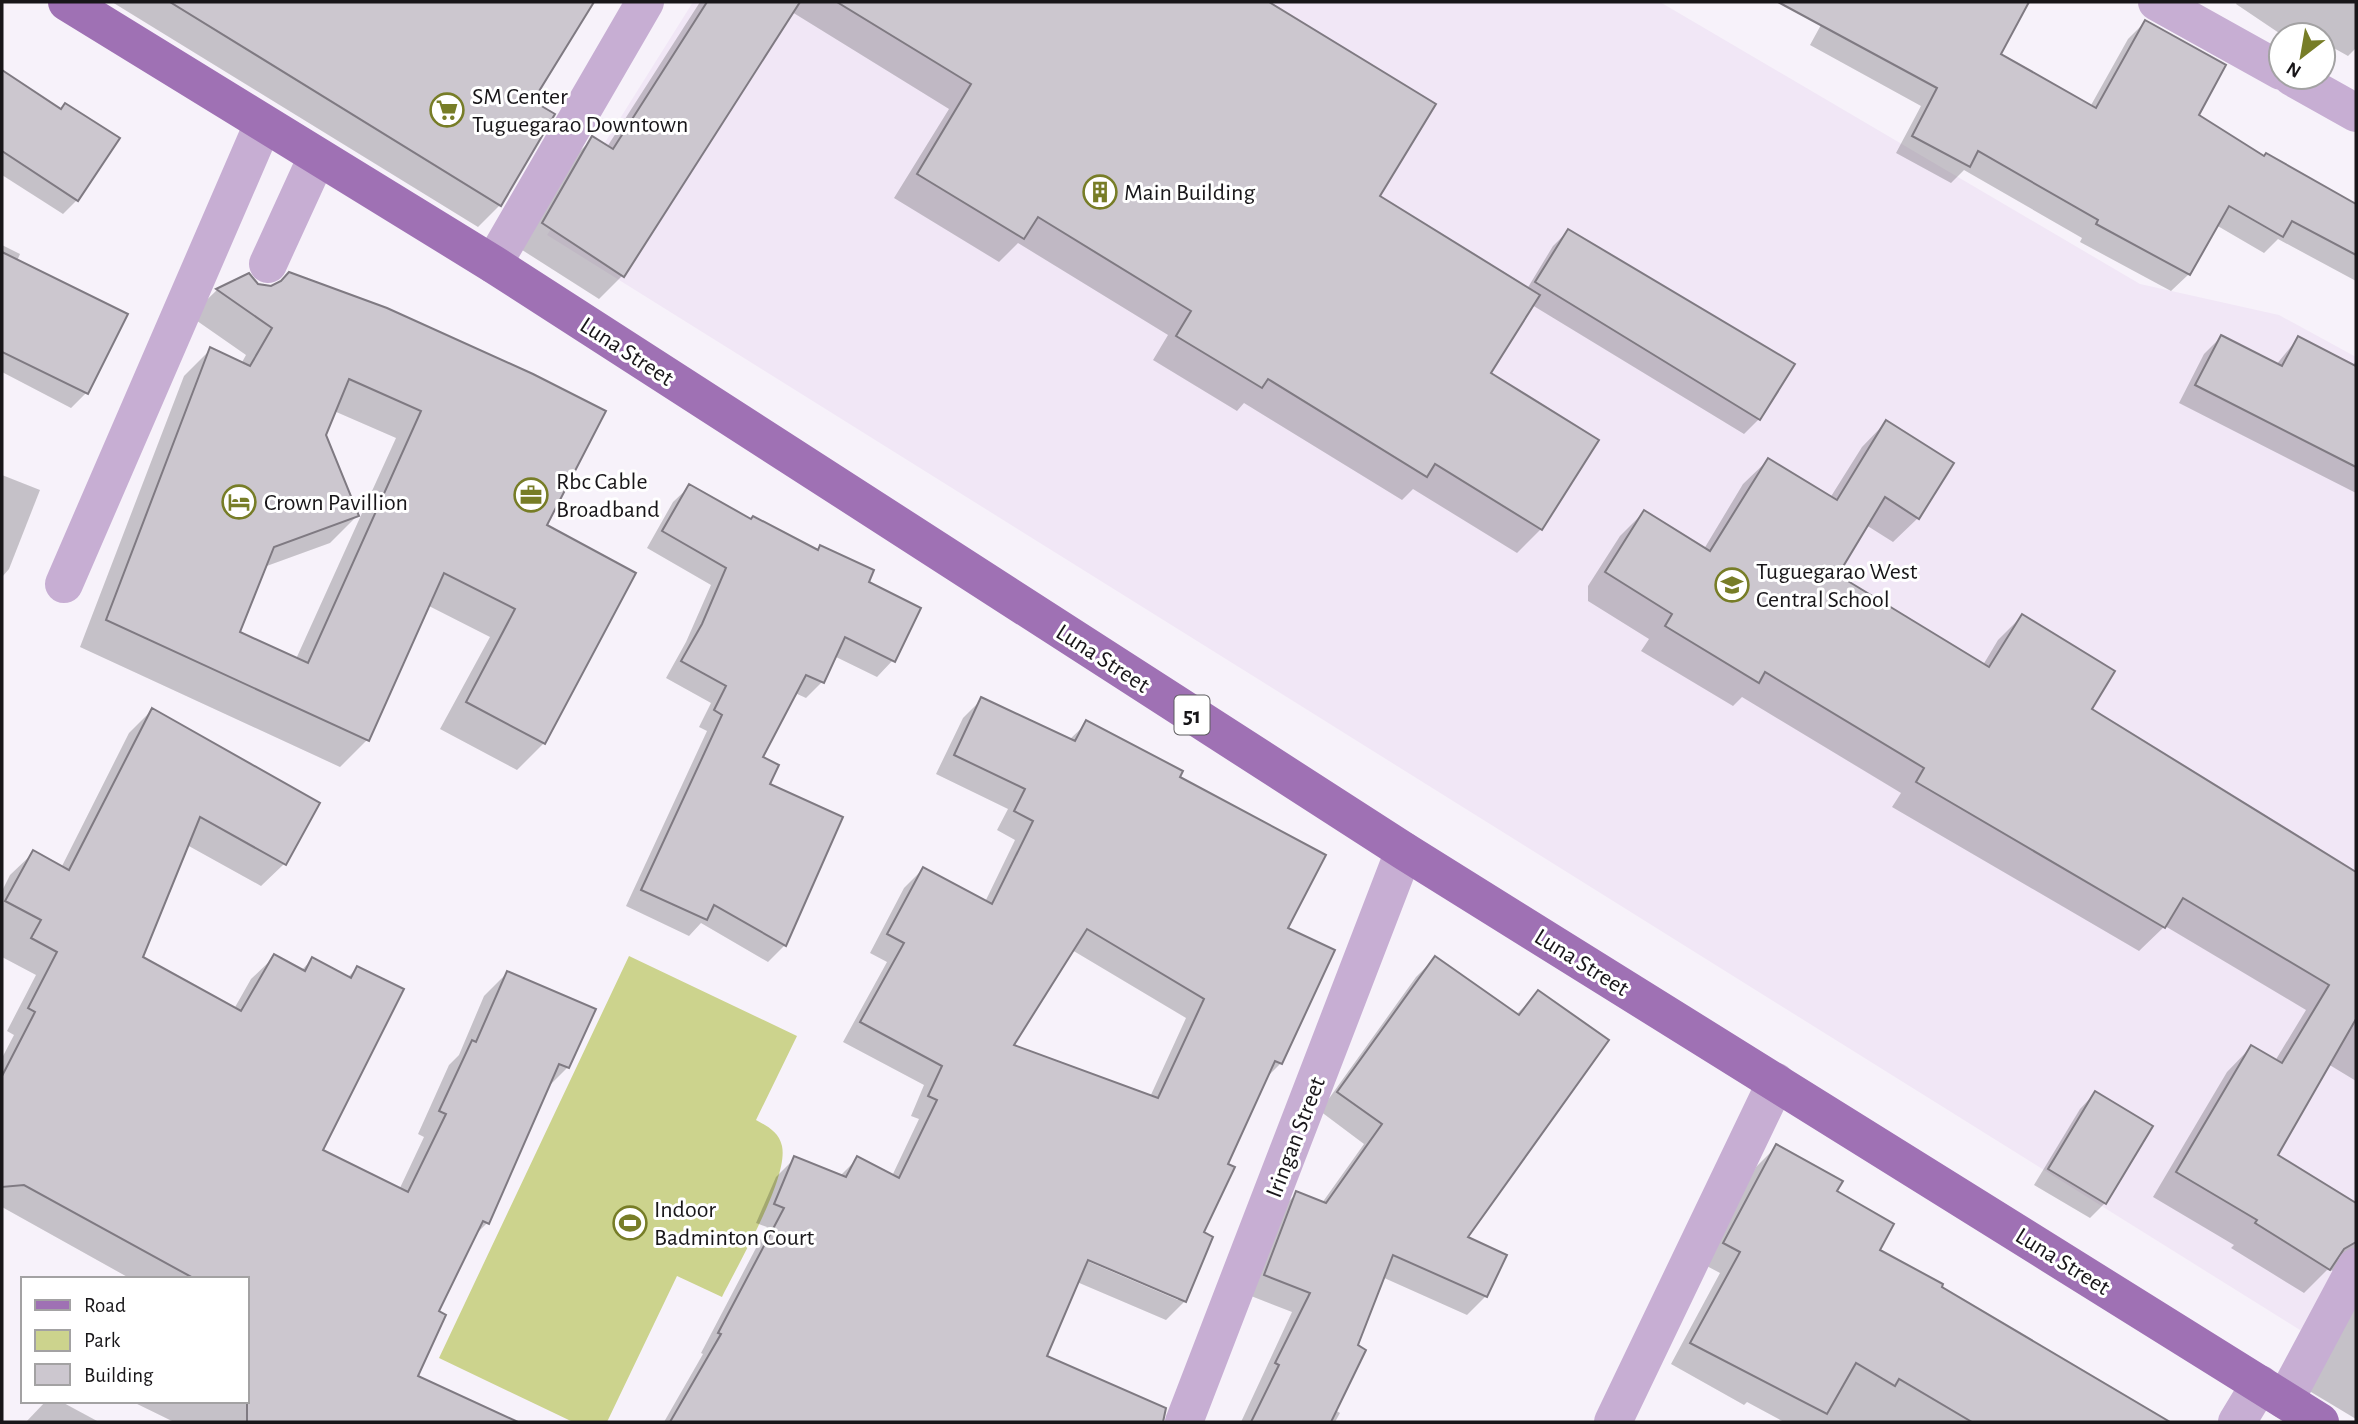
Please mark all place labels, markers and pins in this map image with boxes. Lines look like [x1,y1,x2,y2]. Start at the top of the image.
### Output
place label: SM Center Tuguegarao Downtown [472,85,688,137]
supermarket icon: SM Center Tuguegarao Downtown [428,91,466,129]
building icon: Main Building [1081,173,1119,211]
place label: Main Building [1124,181,1255,205]
place label: Rbc Cable Broadband [556,470,660,522]
office icon: Rbc Cable Broadband [512,476,550,514]
hotel icon: Crown Pavillion [220,483,258,521]
place label: Crown Pavillion [264,491,408,515]
place label: Tuguegarao West Central School [1756,560,1918,612]
school or university icon: Tuguegarao West Central School [1713,566,1751,604]
place label: Indoor Badminton Court [654,1198,815,1250]
sports icon: Indoor Badminton Court [611,1204,649,1242]

